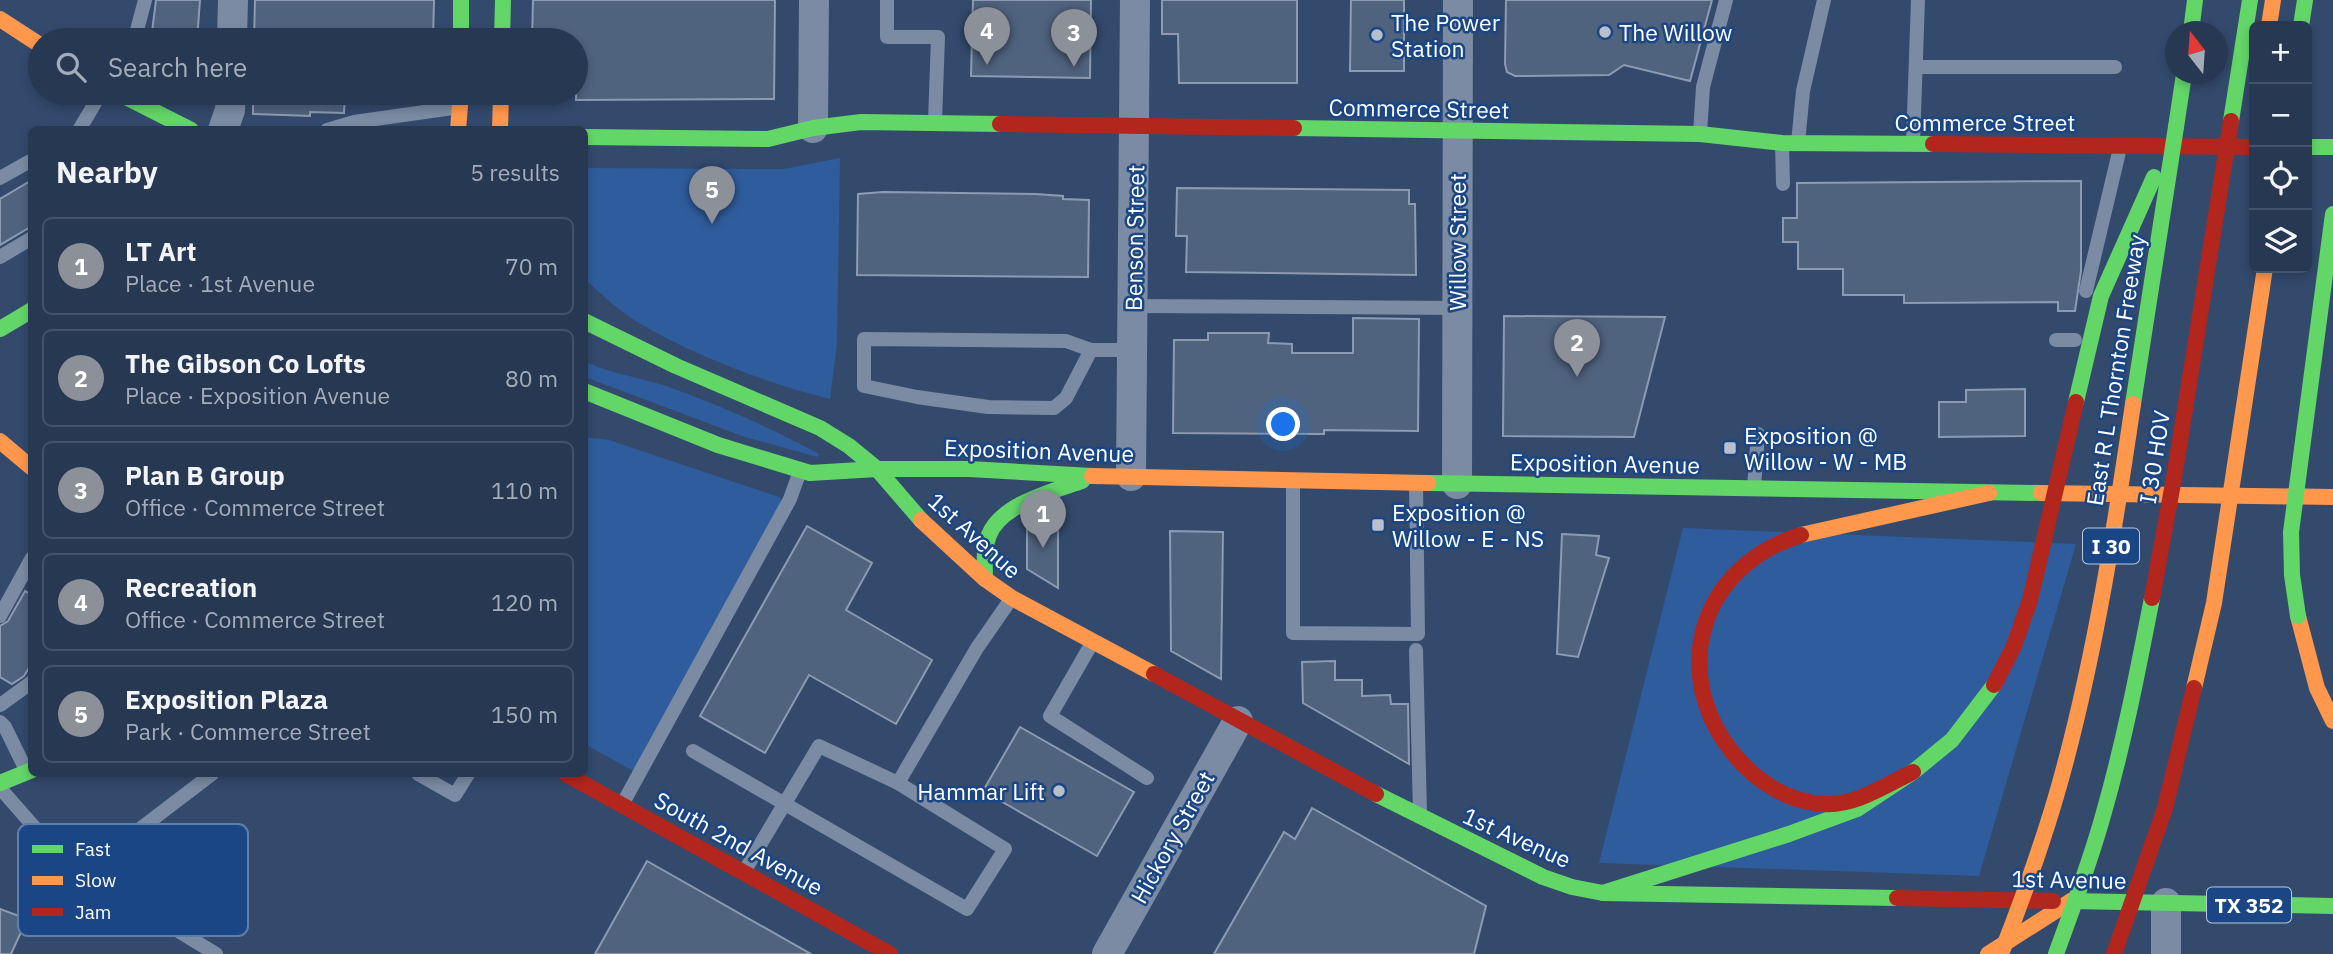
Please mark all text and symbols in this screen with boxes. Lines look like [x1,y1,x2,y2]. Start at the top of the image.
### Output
pin: 4 [964,7,1010,65]
place label: The Power Station [1391,7,1501,63]
pin: 3 [1051,9,1097,67]
place label: The Willow [1619,17,1732,47]
north arrow [2165,21,2228,84]
map controls [2249,21,2312,273]
button: + [2249,21,2312,84]
marker: The Willow [1597,24,1613,40]
marker: The Power Station [1369,27,1385,43]
search box [28,28,588,105]
icon: search [52,48,90,86]
text: Search here [108,50,247,84]
button: − [2249,84,2312,147]
street label: Commerce Street [1328,91,1510,125]
street label: Commerce Street [1895,107,2075,137]
button: locate [2249,147,2312,210]
text: Nearby [56,152,158,191]
text: 5 results [470,157,560,187]
street label: Benson Street [1118,165,1150,311]
pin: 5 [689,166,735,224]
street label: Willow Street [1442,173,1472,311]
button: layers [2249,210,2312,273]
street label: East R L Thornton Freeway [2079,232,2151,508]
text: LT Art [125,234,197,268]
text: 1 [74,251,88,281]
text: 70 m [505,251,558,281]
text: Place · 1st Avenue [125,268,315,298]
pin: 2 [1554,319,1600,377]
text: The Gibson Co Lofts [125,346,366,380]
text: 2 [74,363,88,393]
text: 80 m [505,363,558,393]
text: Place · Exposition Avenue [125,380,390,410]
your location [1266,407,1300,441]
street label: I 30 HOV [2132,408,2176,506]
place label: Exposition @ Willow - W - MB [1744,420,1907,476]
street label: Exposition Avenue [943,432,1135,468]
marker: Exposition @ Willow - W - MB [1722,440,1738,456]
street label: Exposition Avenue [1510,446,1700,480]
text: Plan B Group [125,458,285,492]
text: 3 [74,475,88,505]
text: 110 m [491,475,558,505]
street label: 1st Avenue [922,485,1028,585]
pin: 1 [1020,490,1066,548]
text: Office · Commerce Street [125,492,385,522]
place label: Exposition @ Willow - E - NS [1392,497,1544,553]
marker: Exposition @ Willow - E - NS [1370,517,1386,533]
road number: I 30 [2083,528,2139,564]
text: Recreation [125,570,257,604]
text: 4 [74,587,88,617]
text: 120 m [491,587,558,617]
text: Office · Commerce Street [125,604,385,634]
text: Exposition Plaza [125,682,328,716]
text: 5 [74,699,88,729]
text: 150 m [491,699,558,729]
text: Park · Commerce Street [125,716,371,746]
street label: Hickory Street [1123,766,1221,908]
place label: Hammar Lift [917,776,1045,806]
marker: Hammar Lift [1051,783,1067,799]
street label: South 2nd Avenue [649,784,829,902]
street label: 1st Avenue [1458,800,1576,874]
legend [18,824,248,936]
text: Fast [75,837,111,861]
street label: 1st Avenue [2011,863,2127,895]
text: Slow [75,868,116,892]
road number: TX 352 [2207,888,2291,922]
text: Jam [75,900,111,924]

